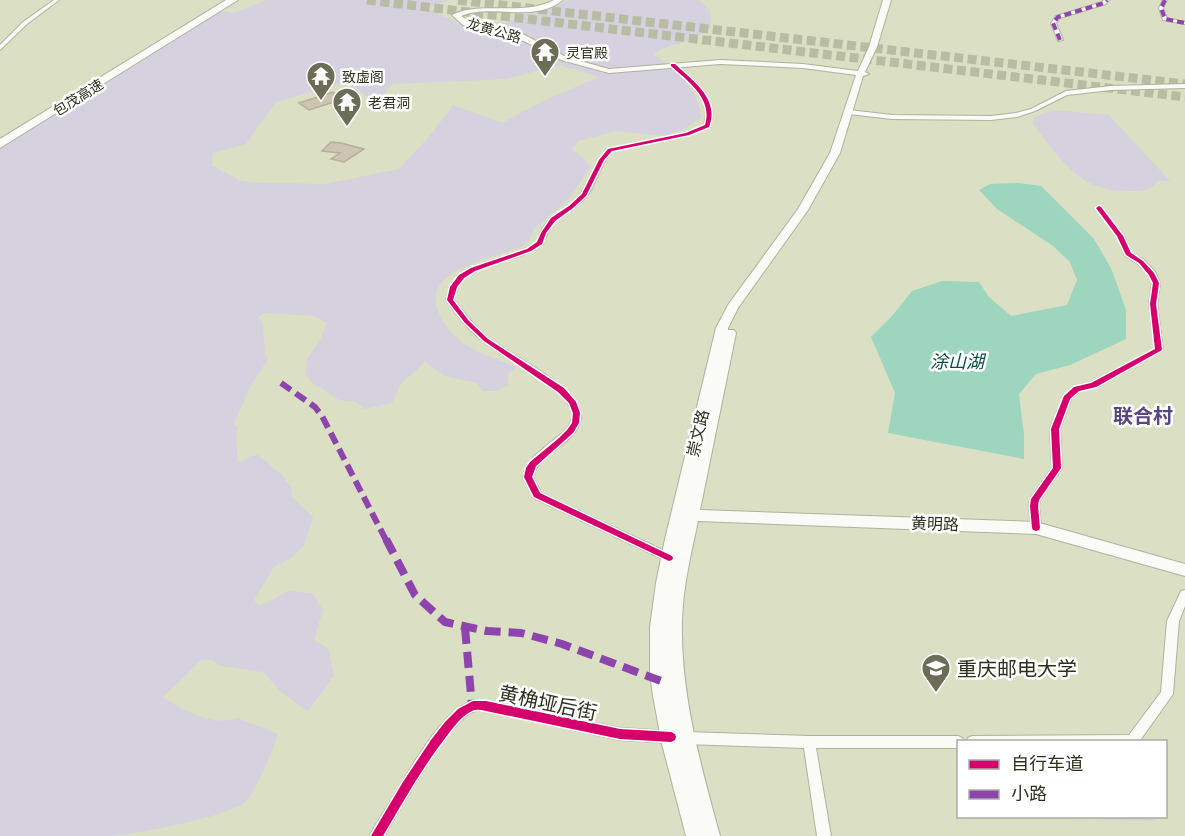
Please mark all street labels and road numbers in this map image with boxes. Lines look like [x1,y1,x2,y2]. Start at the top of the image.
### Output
street label: 龙黄公路 [465,14,523,46]
street label: 包茂高速 [50,75,106,119]
street label: 崇文路 [682,407,712,459]
street label: 黄明路 [911,513,959,533]
street label: 黄桷垭后街 [497,680,599,724]

